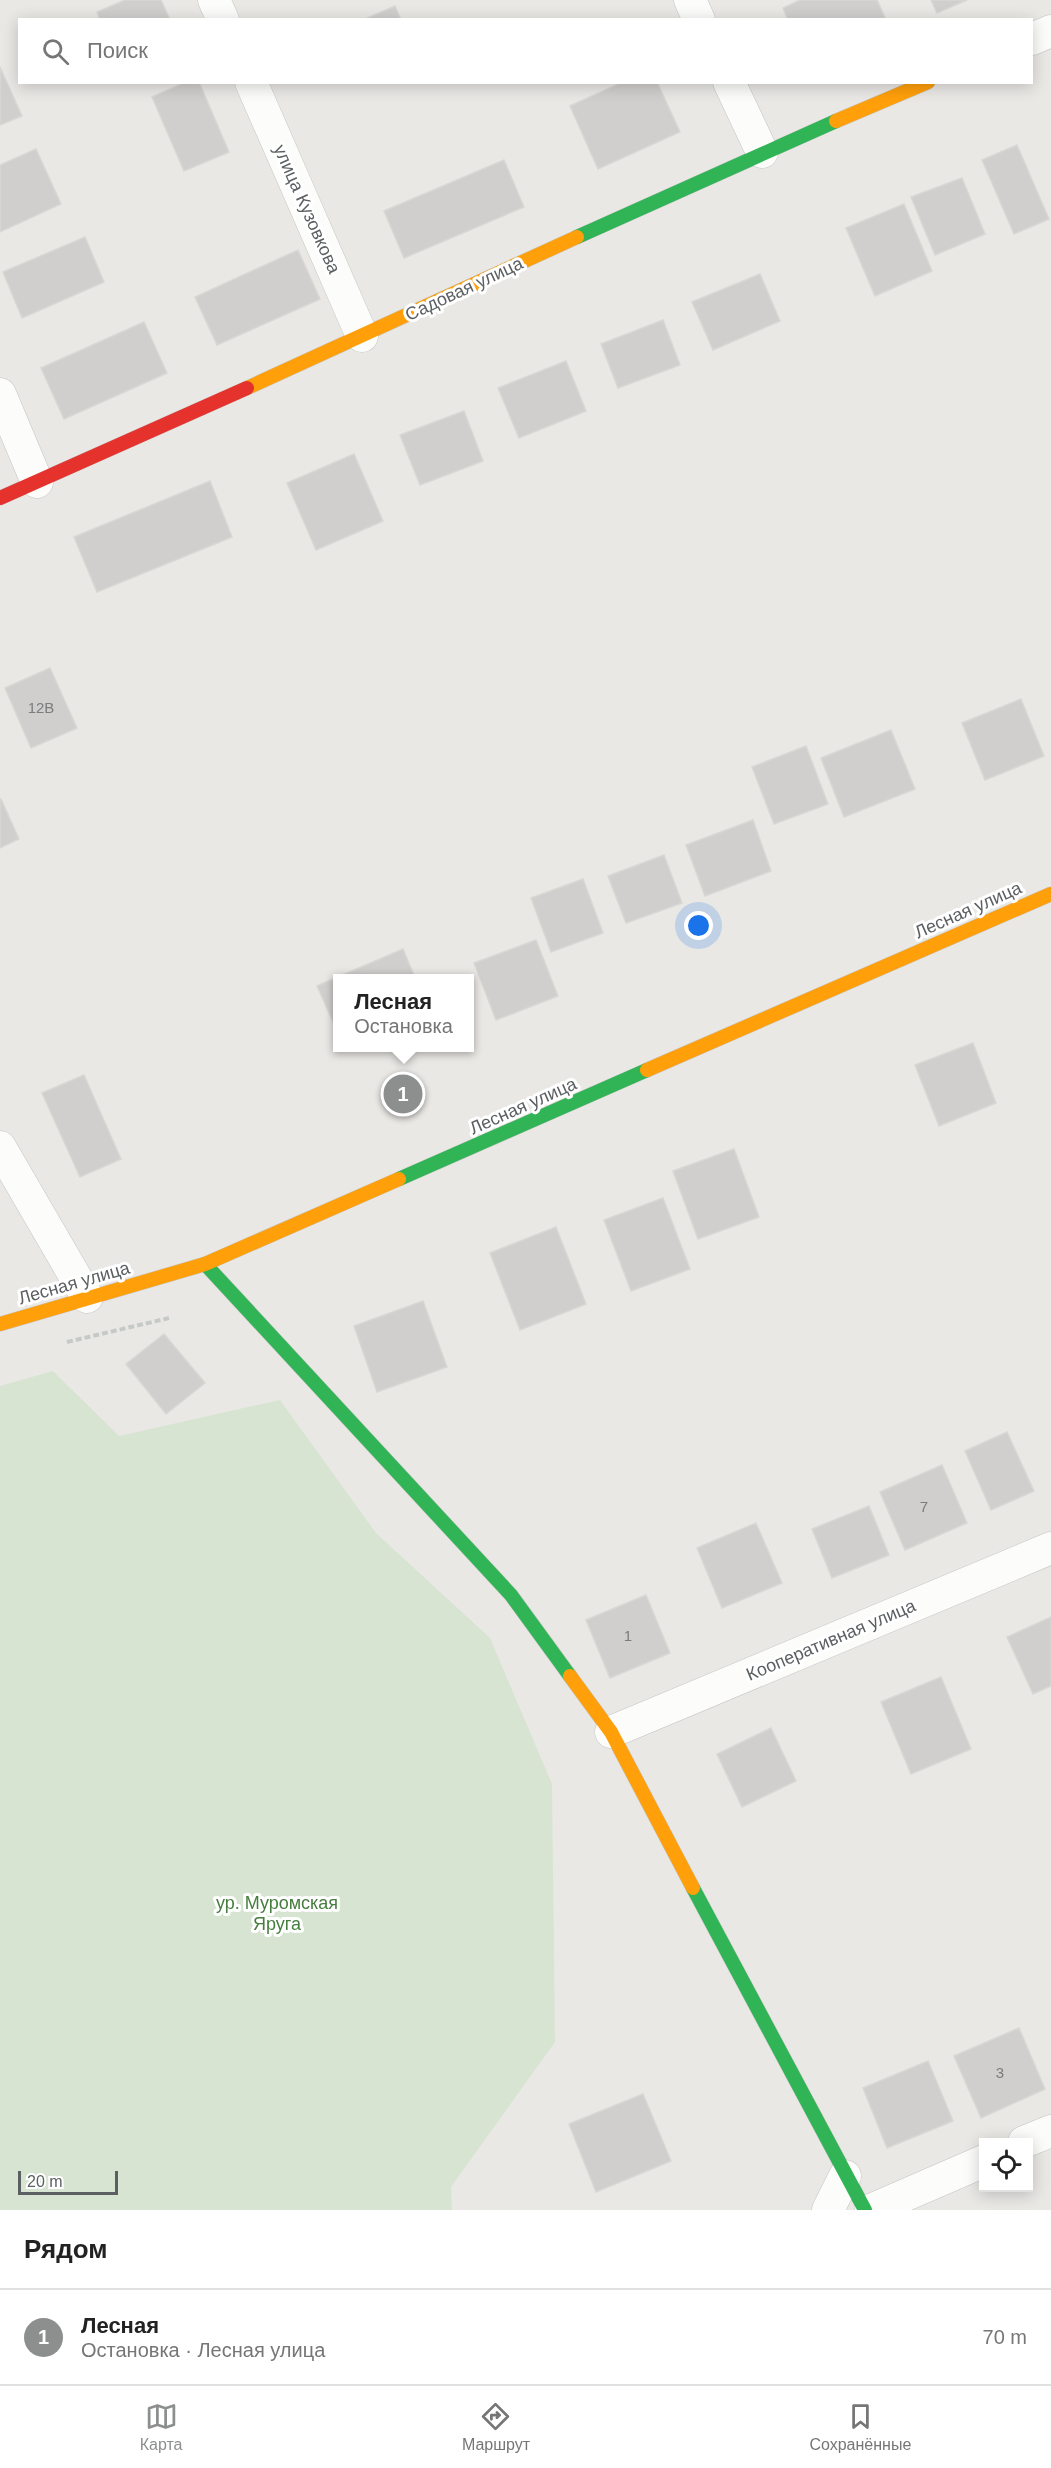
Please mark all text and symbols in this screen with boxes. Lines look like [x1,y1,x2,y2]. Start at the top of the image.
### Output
search box [18,18,1033,84]
icon: search [39,35,72,68]
text: Поиск [87,38,148,63]
street label: улица Кузовкова [270,141,345,277]
street label: Садовая улица [402,253,527,325]
house number: 12В [28,699,54,716]
street label: Лесная улица [911,877,1025,943]
your location [684,911,713,940]
popup [333,974,474,1052]
text: Лесная [354,989,432,1014]
text: Остановка [354,1015,453,1037]
pin: 1 [384,1072,422,1116]
street label: Лесная улица [466,1073,580,1139]
street label: Лесная улица [16,1257,133,1308]
house number: 7 [920,1498,928,1515]
street label: Кооперативная улица [743,1595,920,1685]
house number: 1 [624,1627,632,1644]
park label: ур. Муромская Яруга [216,1893,338,1934]
house number: 3 [996,2064,1004,2081]
map controls [979,2138,1033,2192]
button: locate [979,2138,1033,2192]
scale bar [18,2168,118,2196]
text: 20 m [27,2173,63,2190]
text: Рядом [24,2234,107,2264]
text: Лесная [81,2313,159,2338]
text: 1 [38,2326,49,2348]
text: 70 m [983,2326,1027,2348]
text: Остановка · Лесная улица [81,2339,325,2361]
tab: Карта [140,2400,183,2454]
tab: Маршрут [462,2400,530,2454]
tab: Сохранённые [809,2400,911,2454]

